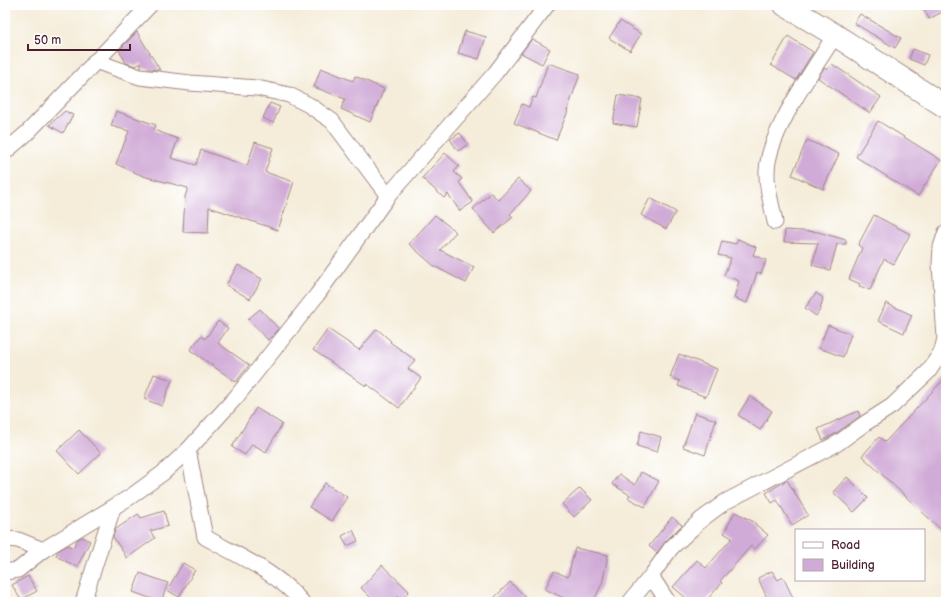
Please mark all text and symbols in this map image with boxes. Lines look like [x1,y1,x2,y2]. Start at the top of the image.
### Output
scale bar [28,26,130,52]
text: 50 m [34,33,61,48]
legend [795,529,925,581]
text: Road [831,538,860,553]
text: Building [831,558,875,573]

